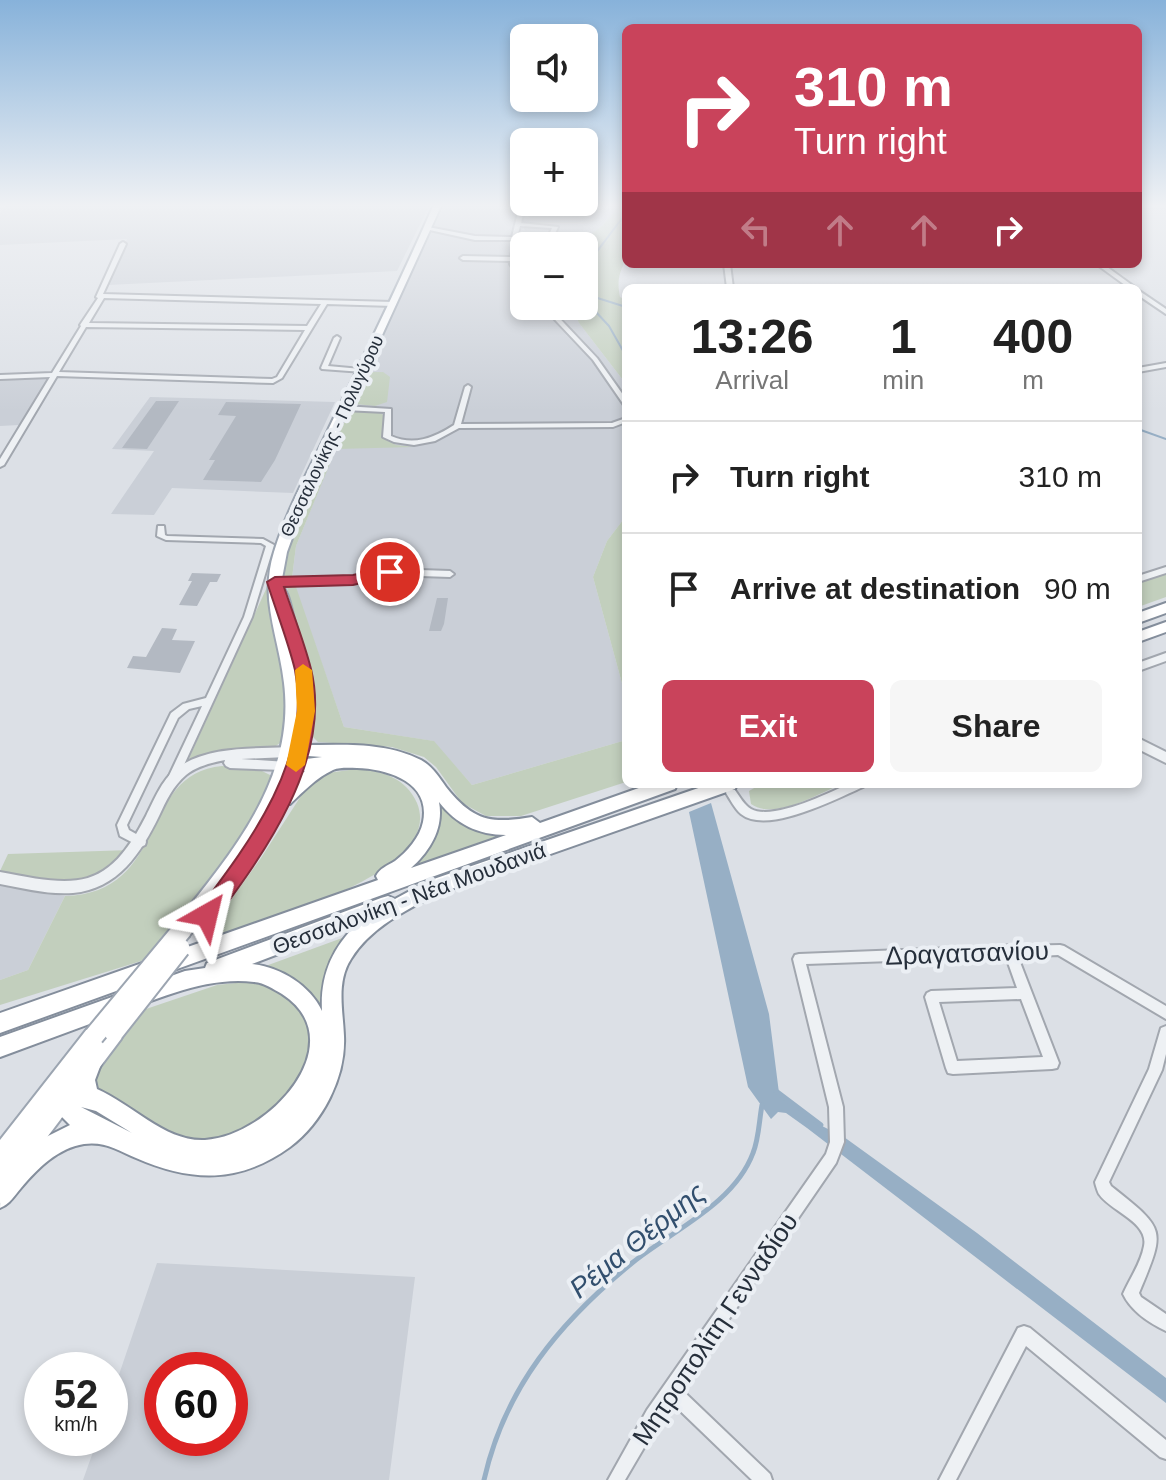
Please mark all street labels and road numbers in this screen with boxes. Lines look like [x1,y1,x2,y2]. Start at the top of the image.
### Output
street label: Θεσσαλονίκης - Πολυγύρου [276,332,388,540]
street label: Θεσσαλονίκη - Νέα Μουδανιά [269,837,550,960]
street label: Δραγατσανίου [885,935,1049,971]
street label: Μητροπολίτη Γενναδίου [626,1207,804,1451]

